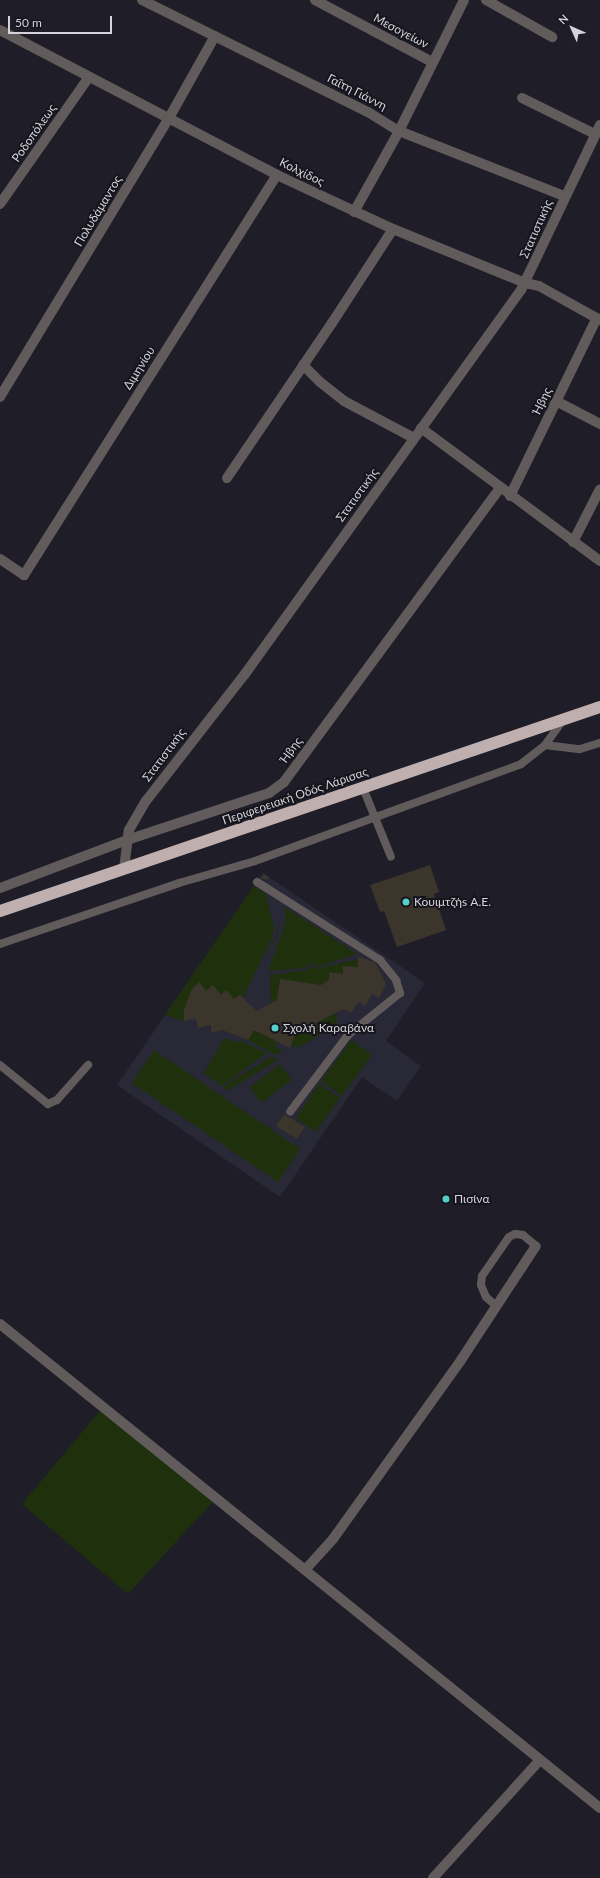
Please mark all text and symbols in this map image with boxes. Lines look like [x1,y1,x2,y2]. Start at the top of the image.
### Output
scale bar [10,8,114,34]
north arrow [552,8,592,48]
street label: Μεσογείων [371,11,431,51]
text: N [556,12,571,27]
text: 50 m [15,15,42,30]
street label: Γαΐτη Γιάννη [325,71,389,113]
street label: Ροδοπόλεως [9,101,59,165]
street label: Κολχίδος [277,155,327,189]
street label: Πολυδάμαντος [71,173,125,249]
street label: Στατιστικής [517,197,555,261]
street label: Διμηνίου [120,344,158,392]
street label: Ήβης [529,385,555,417]
street label: Στατιστικής [333,465,381,525]
street label: Στατιστικής [139,726,189,784]
street label: Ήβης [277,734,305,766]
street label: Περιφερειακή Οδός Λάρισας [220,764,370,828]
place label: Κουιμτζήs Α.Ε. [414,895,491,909]
marker: Κουιμτζήs Α.Ε. [401,897,411,907]
place label: Σχολή Καραβάνα [283,1021,374,1035]
marker: Σχολή Καραβάνα [270,1023,280,1033]
place label: Πισίνα [454,1192,489,1206]
marker: Πισίνα [441,1194,451,1204]

